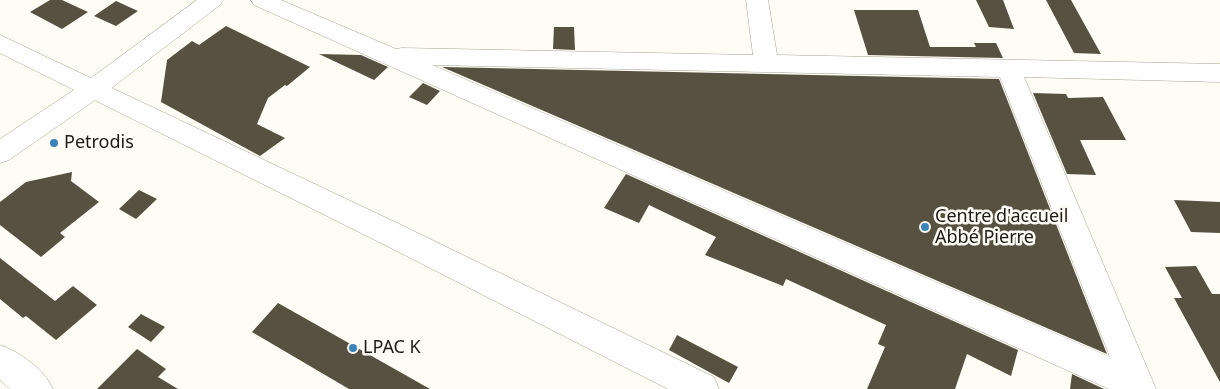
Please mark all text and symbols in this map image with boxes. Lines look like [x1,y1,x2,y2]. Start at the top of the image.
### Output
place label: Petrodis [64,132,134,154]
marker: Petrodis [48,137,60,149]
place label: Centre d'accueil Abbé Pierre [935,206,1068,248]
marker: Centre d'accueil Abbé Pierre [919,221,931,233]
place label: LPAC K [363,337,421,359]
marker: LPAC K [347,342,359,354]

